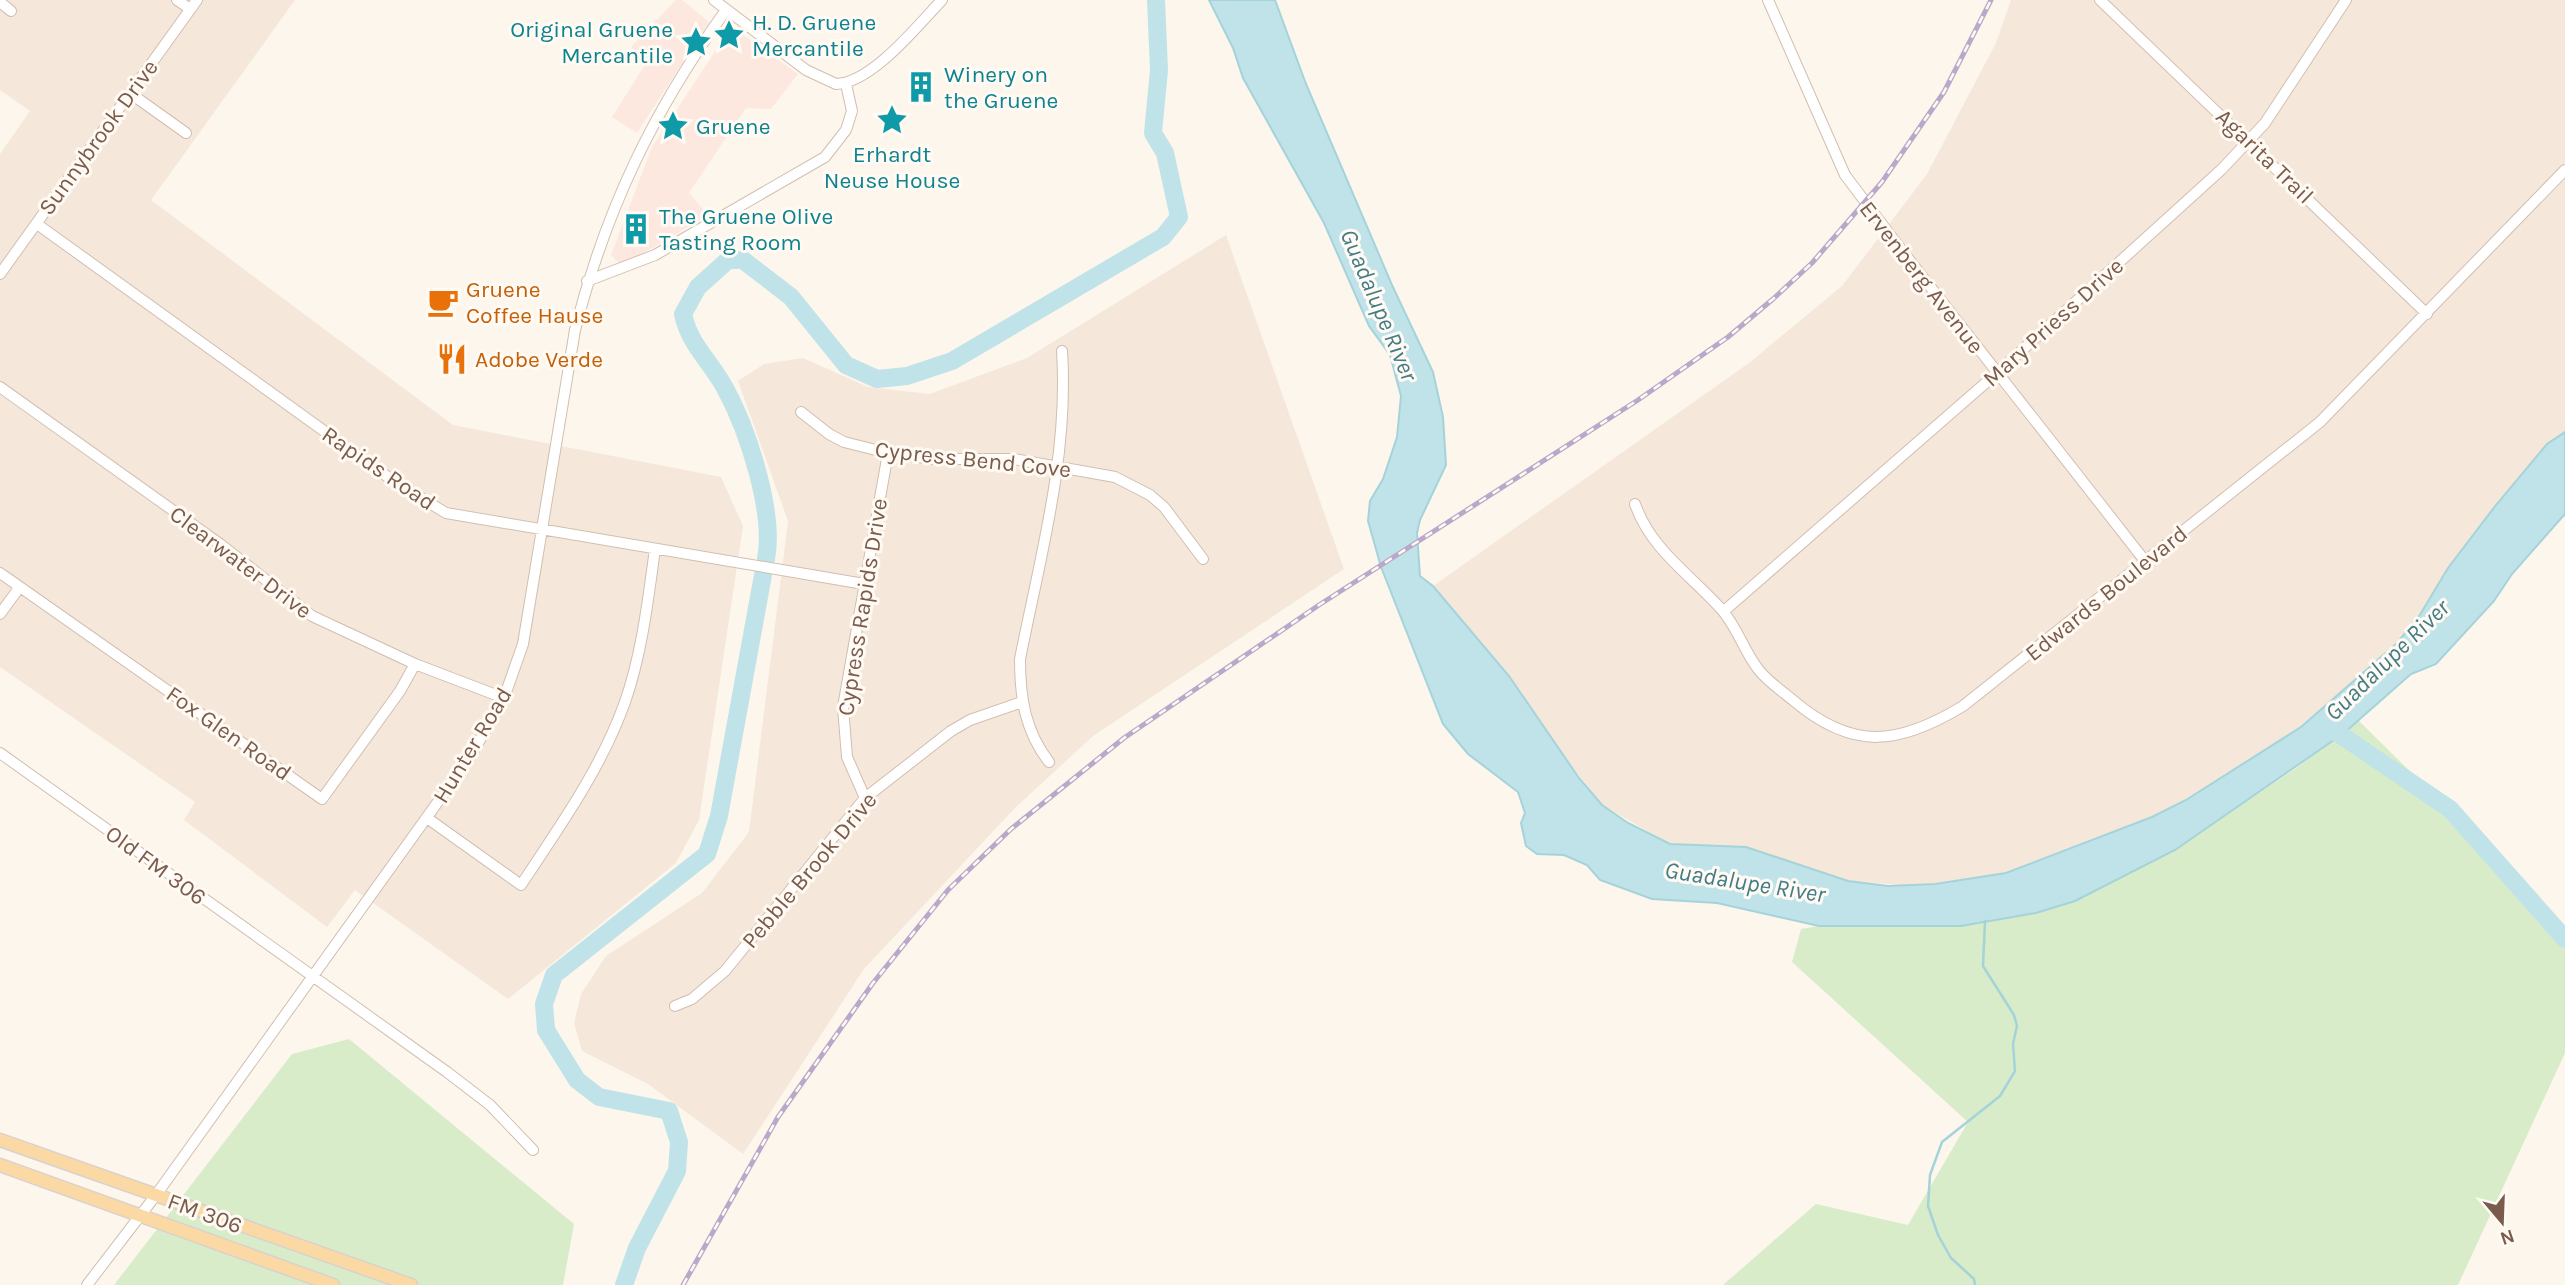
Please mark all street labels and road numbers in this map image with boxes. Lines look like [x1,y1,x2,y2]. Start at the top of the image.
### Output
street label: Sunnybrook Drive [33,54,164,220]
street label: Agarita Trail [2210,103,2319,209]
street label: Ervenberg Avenue [1854,196,1990,359]
street label: Mary Priess Drive [1978,252,2129,393]
street label: Rapids Road [317,421,441,516]
street label: Cypress Bend Cove [874,436,1072,483]
street label: Cypress Rapids Drive [832,496,893,718]
street label: Clearwater Drive [164,500,317,625]
street label: Edwards Boulevard [2020,520,2193,667]
street label: Fox Glen Road [161,680,296,787]
street label: Hunter Road [427,682,518,808]
street label: Pebble Brook Drive [736,787,883,954]
street label: Old FM 306 [100,820,211,911]
street label: FM 306 [164,1188,246,1239]

